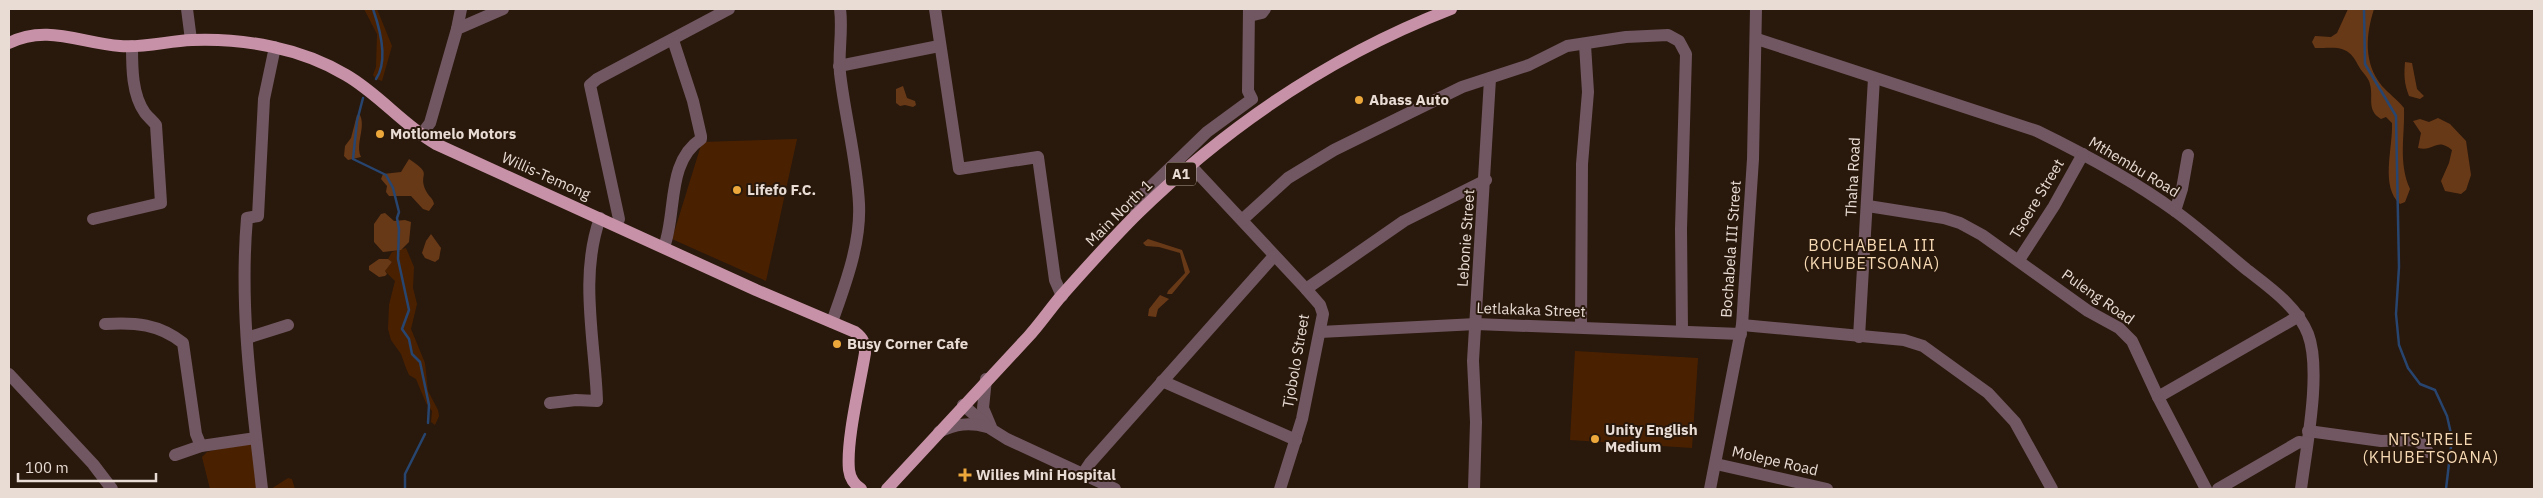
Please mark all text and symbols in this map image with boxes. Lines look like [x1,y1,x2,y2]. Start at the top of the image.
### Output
place label: Abass Auto [1369,90,1449,109]
marker: Abass Auto [1353,94,1365,106]
place label: Motlomelo Motors [390,124,517,143]
marker: Motlomelo Motors [374,128,386,140]
street label: Mthembu Road [2085,132,2183,201]
street label: Thaha Road [1841,137,1864,217]
street label: Willis-Temong [499,148,594,204]
street label: Tsoere Street [2005,155,2068,242]
road number: A1 [1166,162,1196,185]
street label: Main North 1 [1081,175,1156,250]
place label: Lifefo F.C. [747,180,816,199]
street label: Bochabela III Street [1716,180,1745,318]
marker: Lifefo F.C. [731,184,743,196]
street label: Lebonie Street [1453,188,1478,287]
district label: BOCHABELA III (KHUBETSOANA) [1804,235,1940,273]
street label: Puleng Road [2058,265,2138,329]
street label: Letlakaka Street [1476,298,1586,321]
street label: Tjobolo Street [1278,312,1313,409]
place label: Busy Corner Cafe [847,334,968,353]
marker: Busy Corner Cafe [831,338,843,350]
place label: Unity English Medium [1605,420,1698,456]
district label: NTS'IRELE (KHUBETSOANA) [2363,429,2499,467]
marker: Unity English Medium [1589,433,1601,445]
street label: Molepe Road [1730,441,1820,480]
scale bar [18,450,155,482]
text: 100 m [25,458,69,477]
place label: Wilies Mini Hospital [976,465,1116,484]
marker: Wilies Mini Hospital [958,468,972,482]

